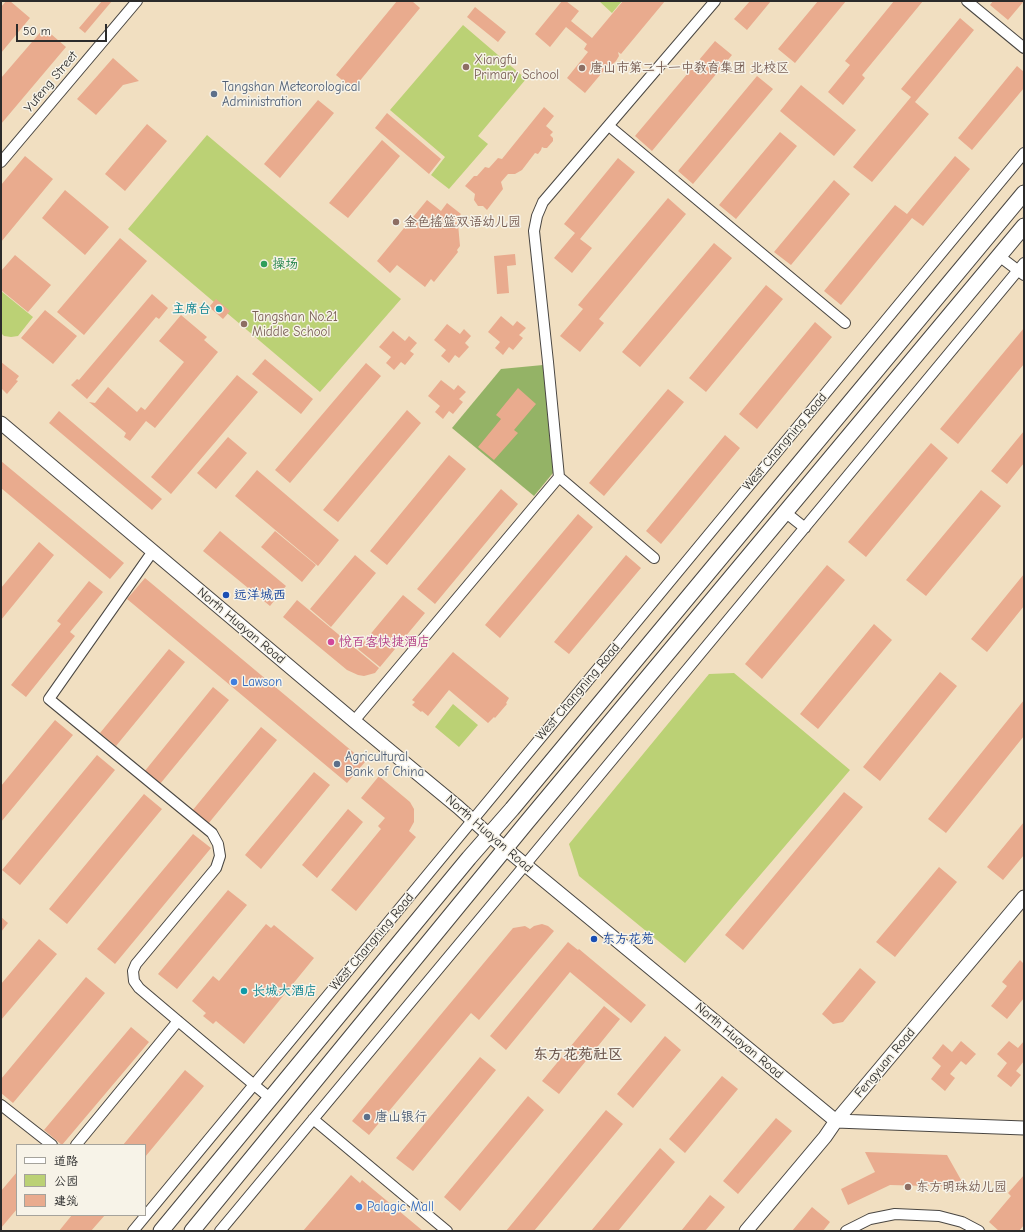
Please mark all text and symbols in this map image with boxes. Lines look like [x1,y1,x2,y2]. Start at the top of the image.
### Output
scale bar [18,16,109,42]
text: 50 m [23,24,51,38]
street label: Yufeng Street [21,48,81,116]
place label: Xiangfu Primary School [474,52,559,83]
place label: 唐山市第二十一中教育集团 北校区 [590,60,789,76]
marker: Xiangfu Primary School [461,62,471,72]
marker: 唐山市第二十一中教育集团 北校区 [577,63,587,73]
place label: Tangshan Meteorological Administration [222,79,360,110]
marker: Tangshan Meteorological Administration [209,89,219,99]
place label: 金色摇篮双语幼儿园 [404,214,521,230]
marker: 金色摇篮双语幼儿园 [391,217,401,227]
place label: 操场 [272,256,298,272]
marker: 操场 [259,259,269,269]
place label: 主席台 [172,301,211,317]
marker: 主席台 [214,304,224,314]
place label: Tangshan No.21 Middle School [252,309,338,340]
marker: Tangshan No.21 Middle School [239,319,249,329]
street label: West Changning Road [740,390,830,494]
street label: North Huayan Road [194,585,288,667]
place label: 远洋城西 [234,587,286,603]
marker: 远洋城西 [221,590,231,600]
place label: 悦百客快捷酒店 [339,634,430,650]
marker: 悦百客快捷酒店 [326,637,336,647]
street label: West Changning Road [533,640,623,744]
place label: Lawson [242,674,282,690]
marker: Lawson [229,677,239,687]
place label: Agricultural Bank of China [345,749,424,780]
marker: Agricultural Bank of China [332,759,342,769]
street label: North Huayan Road [442,792,536,876]
street label: West Changning Road [327,890,417,994]
place label: 东方花苑 [602,931,654,947]
marker: 东方花苑 [589,934,599,944]
place label: 长城大酒店 [252,983,317,999]
marker: 长城大酒店 [239,986,249,996]
street label: North Huayan Road [692,1000,786,1082]
street label: Fengyuan Road [851,1025,919,1101]
district label: 东方花苑社区 [533,1046,623,1064]
place label: 唐山银行 [375,1109,427,1125]
marker: 唐山银行 [362,1112,372,1122]
legend [16,1144,146,1216]
text: 道路 [54,1154,78,1168]
text: 公园 [54,1174,78,1188]
place label: 东方明珠幼儿园 [916,1179,1007,1195]
marker: 东方明珠幼儿园 [903,1182,913,1192]
text: 建筑 [54,1194,78,1208]
place label: Palagic Mall [367,1199,434,1215]
marker: Palagic Mall [354,1202,364,1212]

